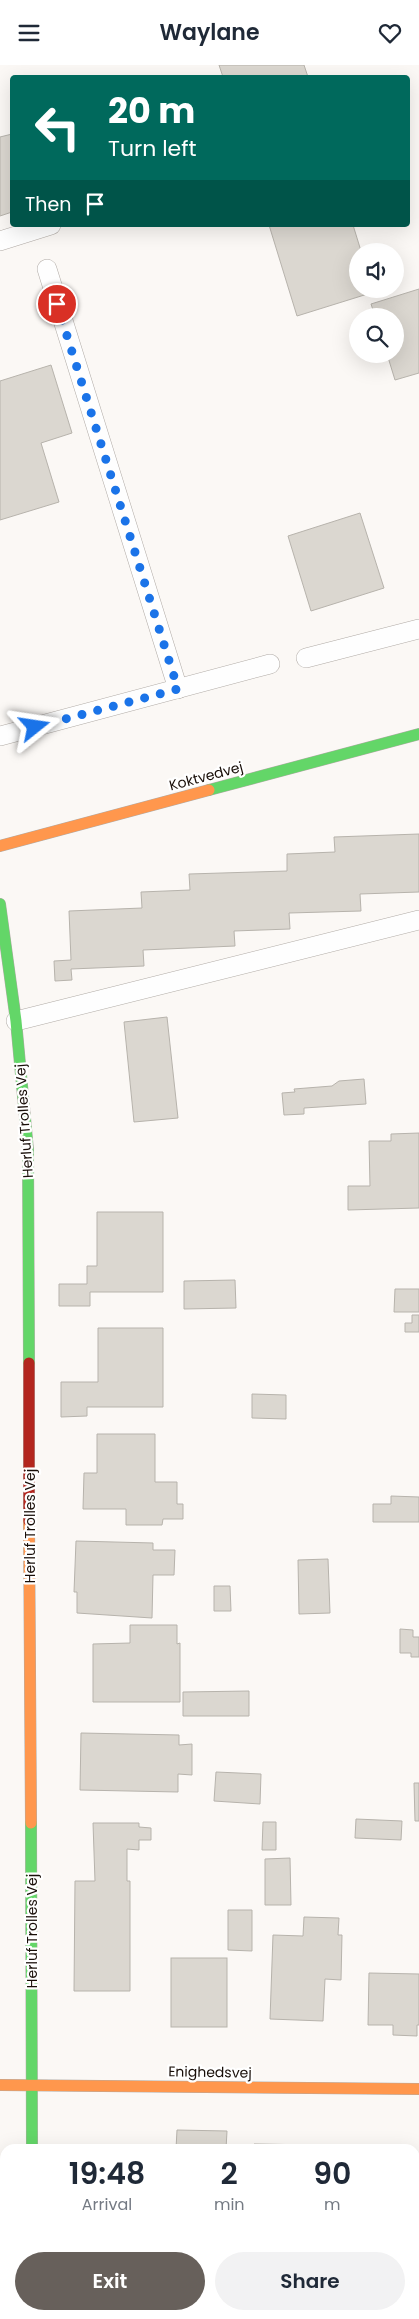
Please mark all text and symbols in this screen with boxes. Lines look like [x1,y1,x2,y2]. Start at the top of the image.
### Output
text: Waylane [160,17,259,48]
icon: menu [15,19,43,47]
icon: heart [376,19,404,47]
text: 20 m [108,86,195,135]
icon: left [25,95,90,160]
text: Turn left [108,133,196,164]
icon: arrive [81,190,109,218]
text: Then [25,191,71,218]
map controls [349,243,404,363]
button: sound [349,243,404,298]
pin [36,283,78,325]
icon: arrive [43,290,71,318]
button: search [349,308,404,363]
position arrow [8,700,60,752]
street label: Koktvedvej [167,757,245,795]
street label: Herluf Trolles Vej [10,1063,38,1179]
street label: Herluf Trolles Vej [20,1469,40,1583]
street label: Herluf Trolles Vej [22,1874,42,1988]
street label: Enighedsvej [168,2061,252,2083]
text: 19:48 [69,2152,145,2195]
text: 2 [221,2152,238,2195]
text: 90 [313,2152,351,2195]
text: Arrival [82,2193,132,2216]
text: min [214,2193,245,2216]
text: m [324,2193,341,2216]
button: Exit [15,2252,205,2310]
button: Share [215,2252,405,2310]

